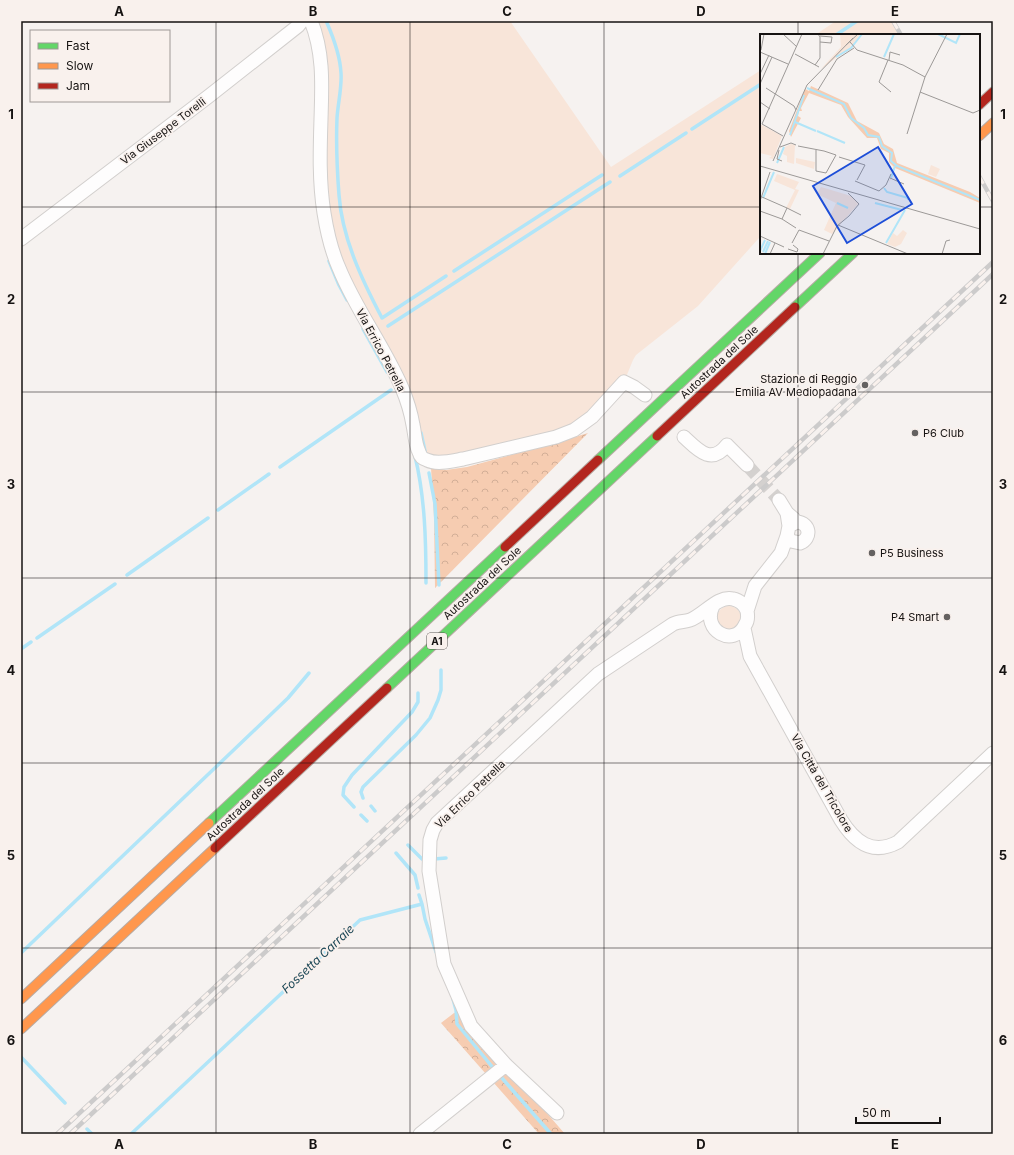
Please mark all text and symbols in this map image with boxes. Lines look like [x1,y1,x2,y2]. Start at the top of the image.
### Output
text: A [114,3,124,19]
text: B [309,3,318,19]
text: C [502,3,512,19]
text: D [696,3,706,19]
text: E [891,3,899,19]
legend [30,30,170,102]
inset map [760,34,980,254]
text: Fast [66,38,90,53]
text: Slow [66,58,94,73]
text: Jam [66,78,90,93]
street label: Via Giuseppe Torelli [118,94,208,168]
text: 1 [8,106,14,122]
text: 1 [1000,106,1006,122]
text: 2 [7,291,15,307]
text: 2 [999,291,1007,307]
street label: Via Errico Petrella [353,306,409,394]
street label: Autostrada del Sole [677,322,761,402]
place label: Stazione di Reggio Emilia AV Mediopadana [735,372,857,399]
marker: Stazione di Reggio Emilia AV Mediopadana [860,380,870,390]
place label: P6 Club [923,426,964,440]
marker: P6 Club [910,428,920,438]
text: 3 [7,476,15,492]
text: 3 [999,476,1007,492]
street label: Autostrada del Sole [440,543,524,623]
place label: P5 Business [880,546,944,560]
marker: P5 Business [867,548,877,558]
place label: P4 Smart [891,610,939,624]
marker: P4 Smart [942,612,952,622]
road number: A1 [427,633,447,649]
text: 4 [7,662,16,678]
text: 4 [999,662,1008,678]
street label: Via Città del Tricolore [788,731,856,835]
street label: Via Errico Petrella [432,757,508,831]
street label: Autostrada del Sole [203,764,287,844]
text: 5 [7,847,15,863]
text: 5 [999,847,1007,863]
water label: Fossetta Carraie [278,921,357,996]
text: 6 [7,1032,15,1048]
text: 6 [999,1032,1007,1048]
scale bar [856,1099,940,1125]
text: 50 m [862,1105,891,1120]
text: A [114,1136,124,1152]
text: B [309,1136,318,1152]
text: C [502,1136,512,1152]
text: D [696,1136,706,1152]
text: E [891,1136,899,1152]

